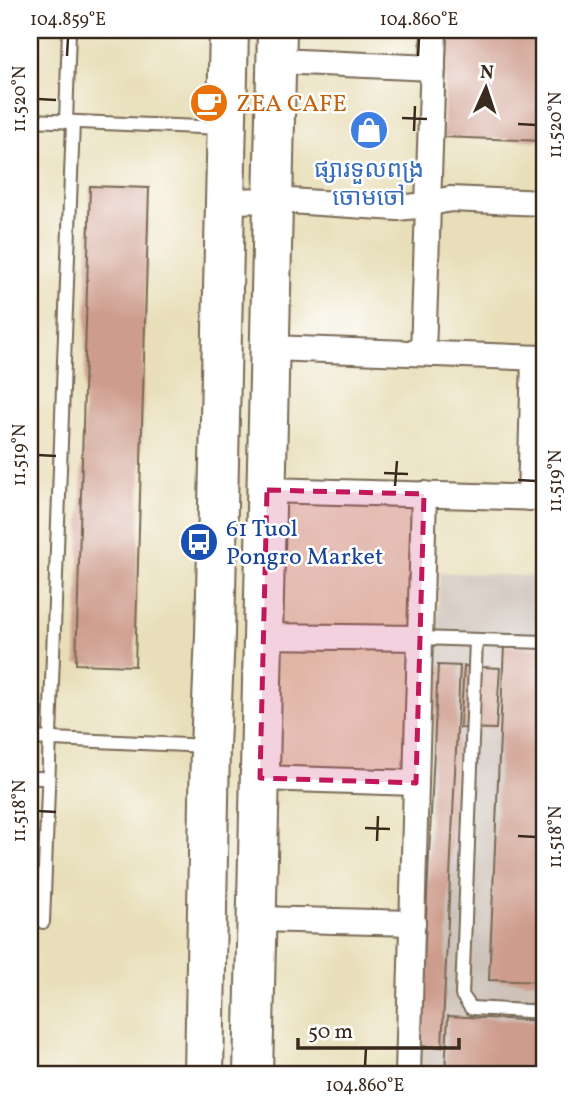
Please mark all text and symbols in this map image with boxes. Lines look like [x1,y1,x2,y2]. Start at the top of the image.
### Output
text: 104.859°E [30,8,106,33]
text: 104.860°E [380,8,458,33]
north arrow [452,52,522,122]
text: N [479,60,495,86]
text: 11.520°N [8,66,33,132]
cafe icon: ZEA CAFE [188,82,230,124]
place label: ZEA CAFE [236,88,347,122]
text: 11.520°N [544,92,569,158]
shop icon: ផ្សារទួលពង្រ ចោមចៅ [348,109,390,151]
place label: ផ្សារទួលពង្រ ចោមចៅ [314,154,424,216]
text: 11.519°N [8,424,33,486]
text: 11.519°N [544,450,569,512]
place label: 61 Tuol Pongro Market [226,513,383,575]
bus stop icon: 61 Tuol Pongro Market [178,521,220,563]
text: 11.518°N [8,780,33,842]
text: 11.518°N [544,806,569,868]
scale bar [298,1006,458,1050]
text: 50 m [308,1018,353,1047]
text: 104.860°E [326,1074,404,1099]

